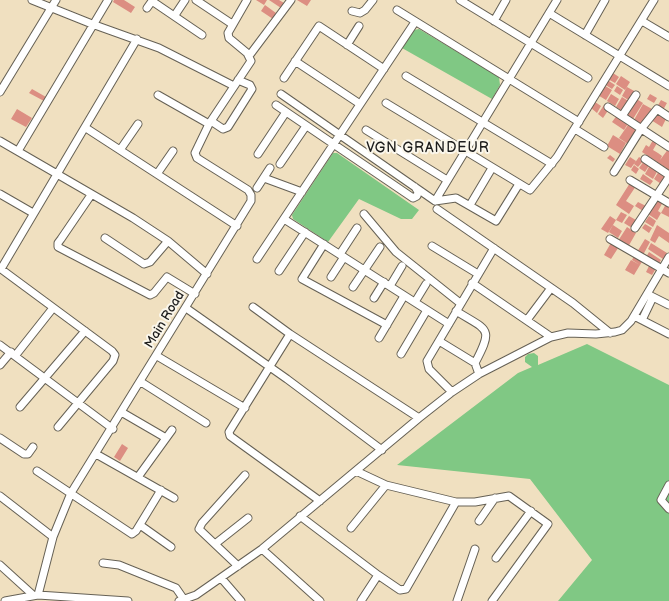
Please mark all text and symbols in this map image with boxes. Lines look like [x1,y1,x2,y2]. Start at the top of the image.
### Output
district label: VGN GRANDEUR [366,140,490,156]
street label: Main Road [142,289,188,351]

